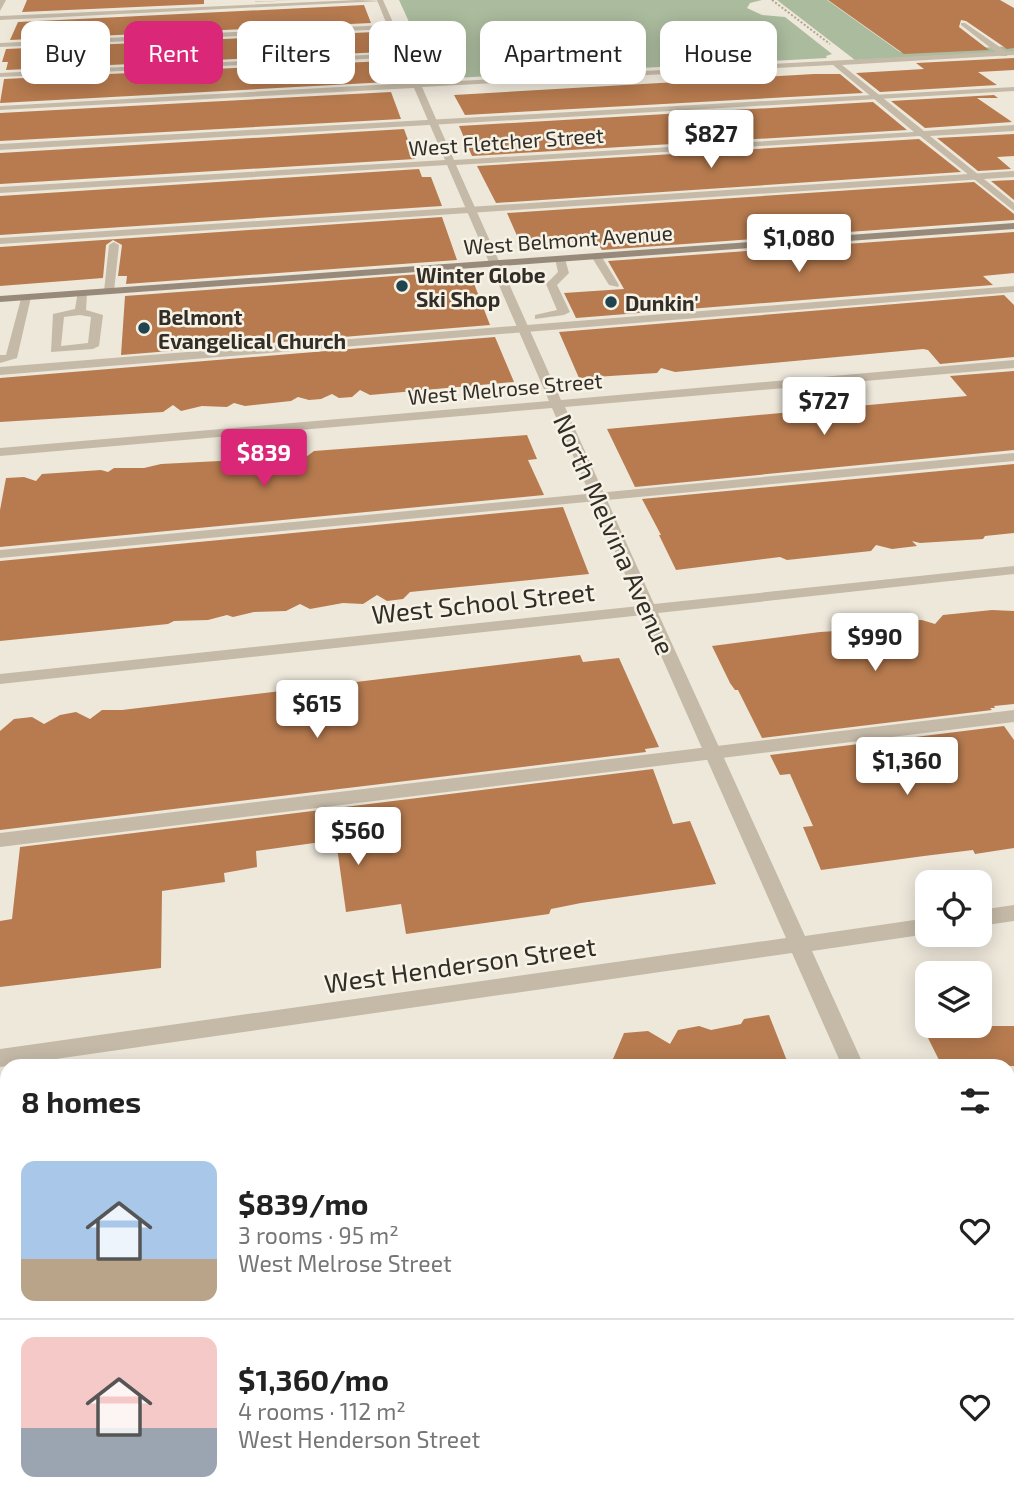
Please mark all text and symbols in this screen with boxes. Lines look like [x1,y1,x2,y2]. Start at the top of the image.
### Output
chip: Buy [21,21,110,84]
chip: Rent [124,21,223,84]
chip: Filters [237,21,355,84]
chip: New [369,21,466,84]
chip: Apartment [480,21,646,84]
chip: House [660,21,777,84]
pin: $827 [670,110,752,170]
text: $827 [684,119,738,147]
street label: West Fletcher Street [407,122,605,160]
pin: $1,080 [742,215,856,274]
street label: West Belmont Avenue [462,219,674,259]
text: $1,080 [763,223,835,251]
place label: Winter Globe Ski Shop [416,262,546,311]
marker: Winter Globe Ski Shop [394,278,410,294]
place label: Dunkin' [625,290,699,315]
marker: Dunkin' [603,294,619,310]
place label: Belmont Evangelical Church [158,304,346,353]
marker: Belmont Evangelical Church [136,320,152,336]
street label: West Melrose Street [407,367,603,409]
pin: $727 [783,378,865,437]
text: $727 [799,386,850,414]
street label: North Melvina Avenue [548,409,682,659]
pin: $839 [223,430,305,489]
text: $839 [237,438,291,466]
street label: West School Street [370,575,596,629]
pin: $990 [834,614,916,673]
text: $990 [848,622,903,650]
pin: $615 [276,680,358,740]
text: $615 [292,689,342,717]
pin: $1,360 [850,738,964,797]
text: $1,360 [872,746,942,774]
pin: $560 [317,808,399,867]
text: $560 [331,816,385,844]
map controls [915,870,992,1038]
button: locate [915,870,992,947]
street label: West Henderson Street [322,930,598,998]
button: layers [915,961,992,1038]
icon: filters [956,1082,994,1120]
text: 8 homes [21,1083,141,1119]
text: $839/mo [238,1185,369,1221]
icon: home [77,1189,161,1273]
icon: heart [956,1212,994,1250]
text: 3 rooms · 95 m² [238,1221,399,1249]
text: West Melrose Street [238,1249,452,1277]
text: $1,360/mo [238,1361,389,1397]
icon: home [77,1365,161,1449]
icon: heart [956,1388,994,1426]
text: 4 rooms · 112 m² [238,1397,406,1425]
text: West Henderson Street [238,1425,480,1453]

